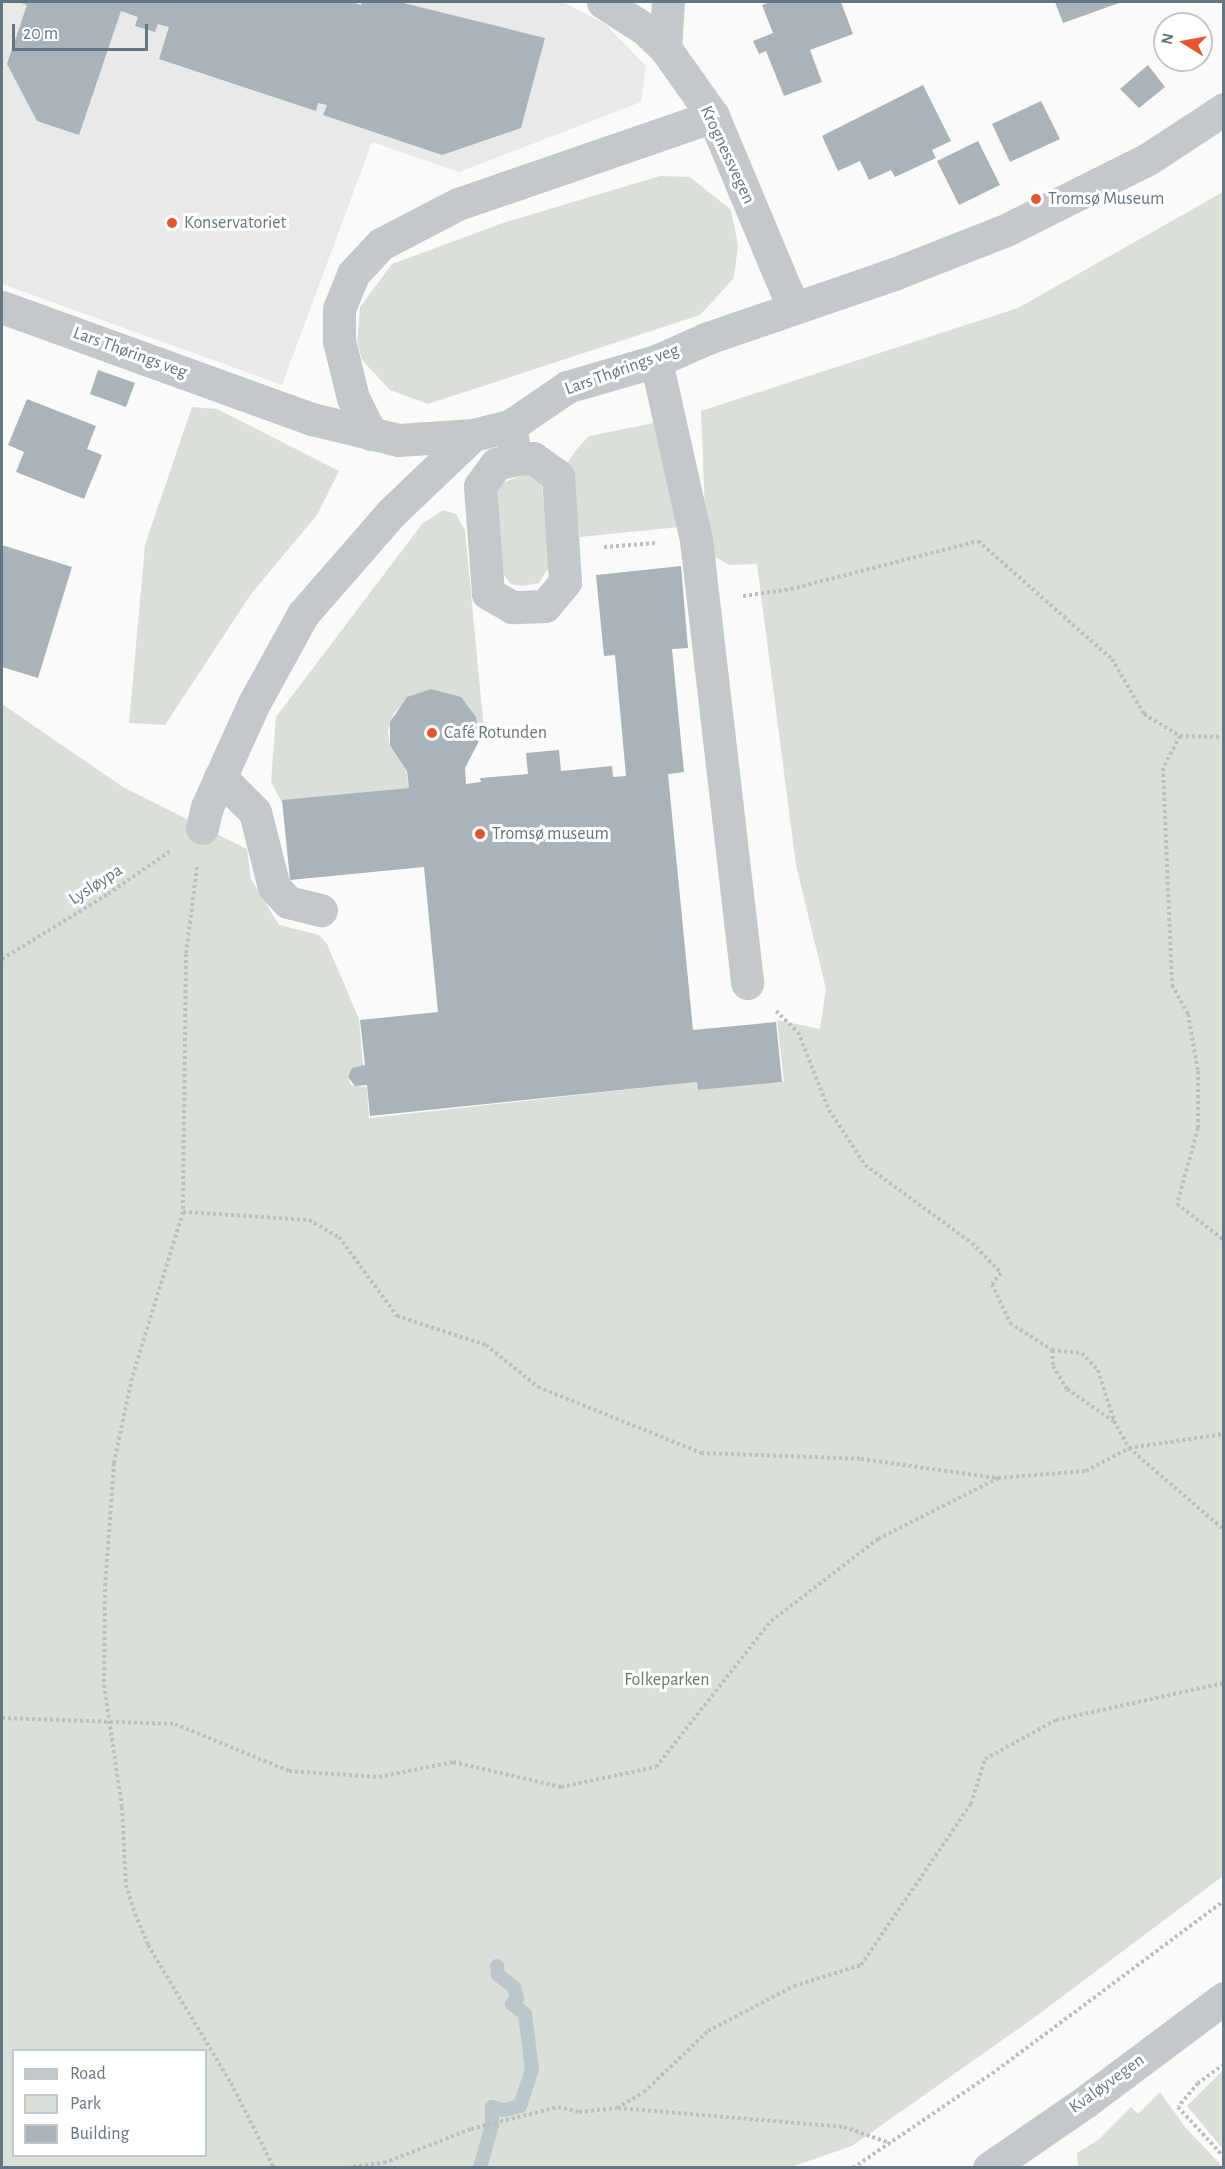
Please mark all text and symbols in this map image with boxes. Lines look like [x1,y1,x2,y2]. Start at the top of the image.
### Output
scale bar [15,12,152,50]
north arrow [1153,12,1213,72]
text: 20 m [23,25,58,43]
text: N [1158,32,1176,46]
street label: Krognessvegen [695,102,759,208]
place label: Tromsø Museum [1048,188,1164,210]
marker: Tromsø Museum [1029,192,1043,206]
place label: Konservatoriet [184,212,286,234]
marker: Konservatoriet [165,216,179,230]
street label: Lars Thørings veg [70,322,190,384]
street label: Lars Thørings veg [562,339,682,401]
place label: Café Rotunden [444,722,547,744]
marker: Café Rotunden [425,726,439,740]
place label: Tromsø museum [492,823,609,845]
marker: Tromsø museum [473,827,487,841]
street label: Lysløypa [65,860,127,910]
park label: Folkeparken [624,1669,710,1691]
legend [12,2049,207,2157]
street label: Kvaløyvegen [1065,2050,1149,2118]
text: Road [70,2065,106,2083]
text: Park [70,2095,101,2113]
text: Building [70,2125,129,2143]

